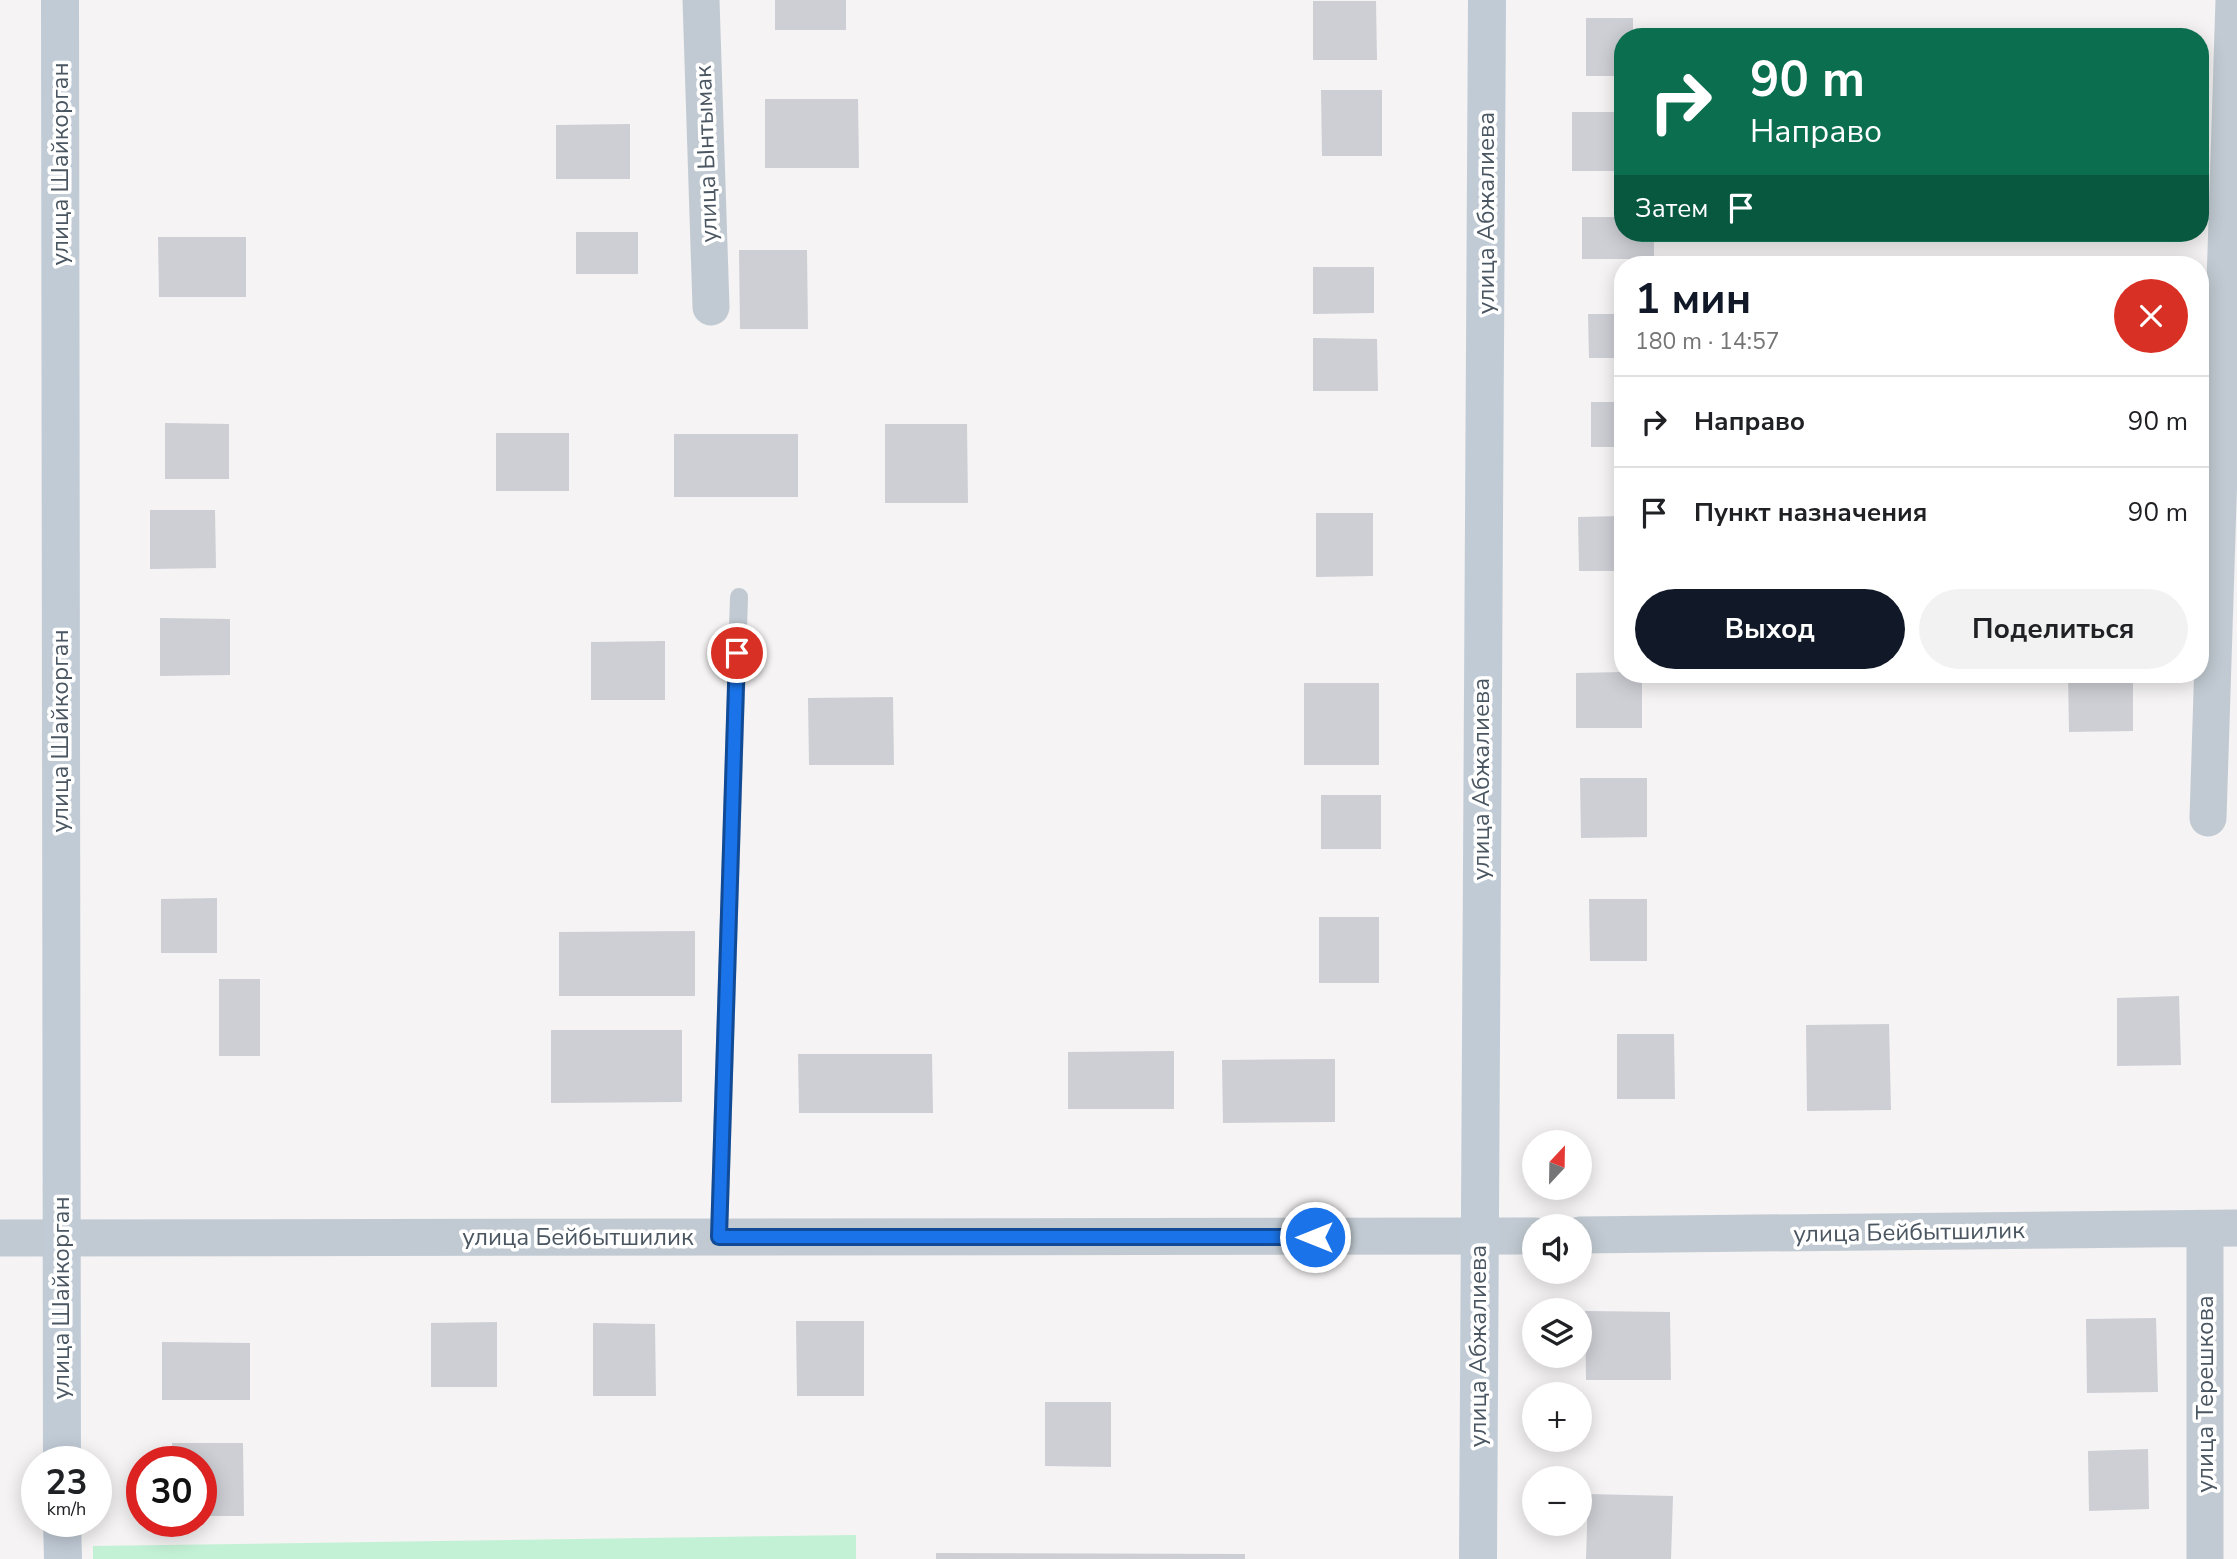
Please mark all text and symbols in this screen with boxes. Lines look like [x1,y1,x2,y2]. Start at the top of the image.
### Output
text: 90 m [1750,46,1865,113]
icon: right [1635,56,1726,147]
street label: улица Шайкорган [44,62,76,266]
street label: улица Ынтымак [687,65,725,243]
text: Направо [1750,110,1882,153]
street label: улица Абжалиева [1470,112,1502,314]
icon: arrive [1722,189,1760,227]
text: Затем [1635,191,1708,226]
text: 1 мин [1635,271,1751,328]
button: close [2114,279,2188,353]
text: 180 m · 14:57 [1635,326,1780,357]
icon: right [1635,403,1673,441]
text: Направо [1694,404,1805,439]
text: 90 m [2128,404,2188,439]
icon: arrive [1635,494,1673,532]
text: Пункт назначения [1694,495,1927,530]
text: 90 m [2128,495,2188,530]
button: Выход [1635,589,1905,669]
button: Поделиться [1919,589,2188,669]
pin [707,623,767,683]
street label: улица Шайкорган [44,629,76,833]
icon: arrive [718,634,756,672]
street label: улица Абжалиева [1465,678,1497,880]
north arrow [1522,1130,1592,1200]
map controls [1522,1130,1592,1536]
street label: улица Шайкорган [45,1196,77,1400]
position arrow [1278,1200,1352,1274]
button: sound [1522,1214,1592,1284]
street label: улица Бейбытшилик [1793,1214,2025,1250]
street label: улица Бейбытшилик [462,1221,694,1253]
street label: улица Абжалиева [1462,1245,1494,1447]
street label: улица Терешкова [2189,1295,2221,1493]
button: layers [1522,1298,1592,1368]
button: + [1522,1382,1592,1452]
speed limit sign: 30 [126,1446,217,1537]
text: 23 [45,1459,88,1506]
button: − [1522,1466,1592,1536]
text: km/h [47,1497,86,1521]

